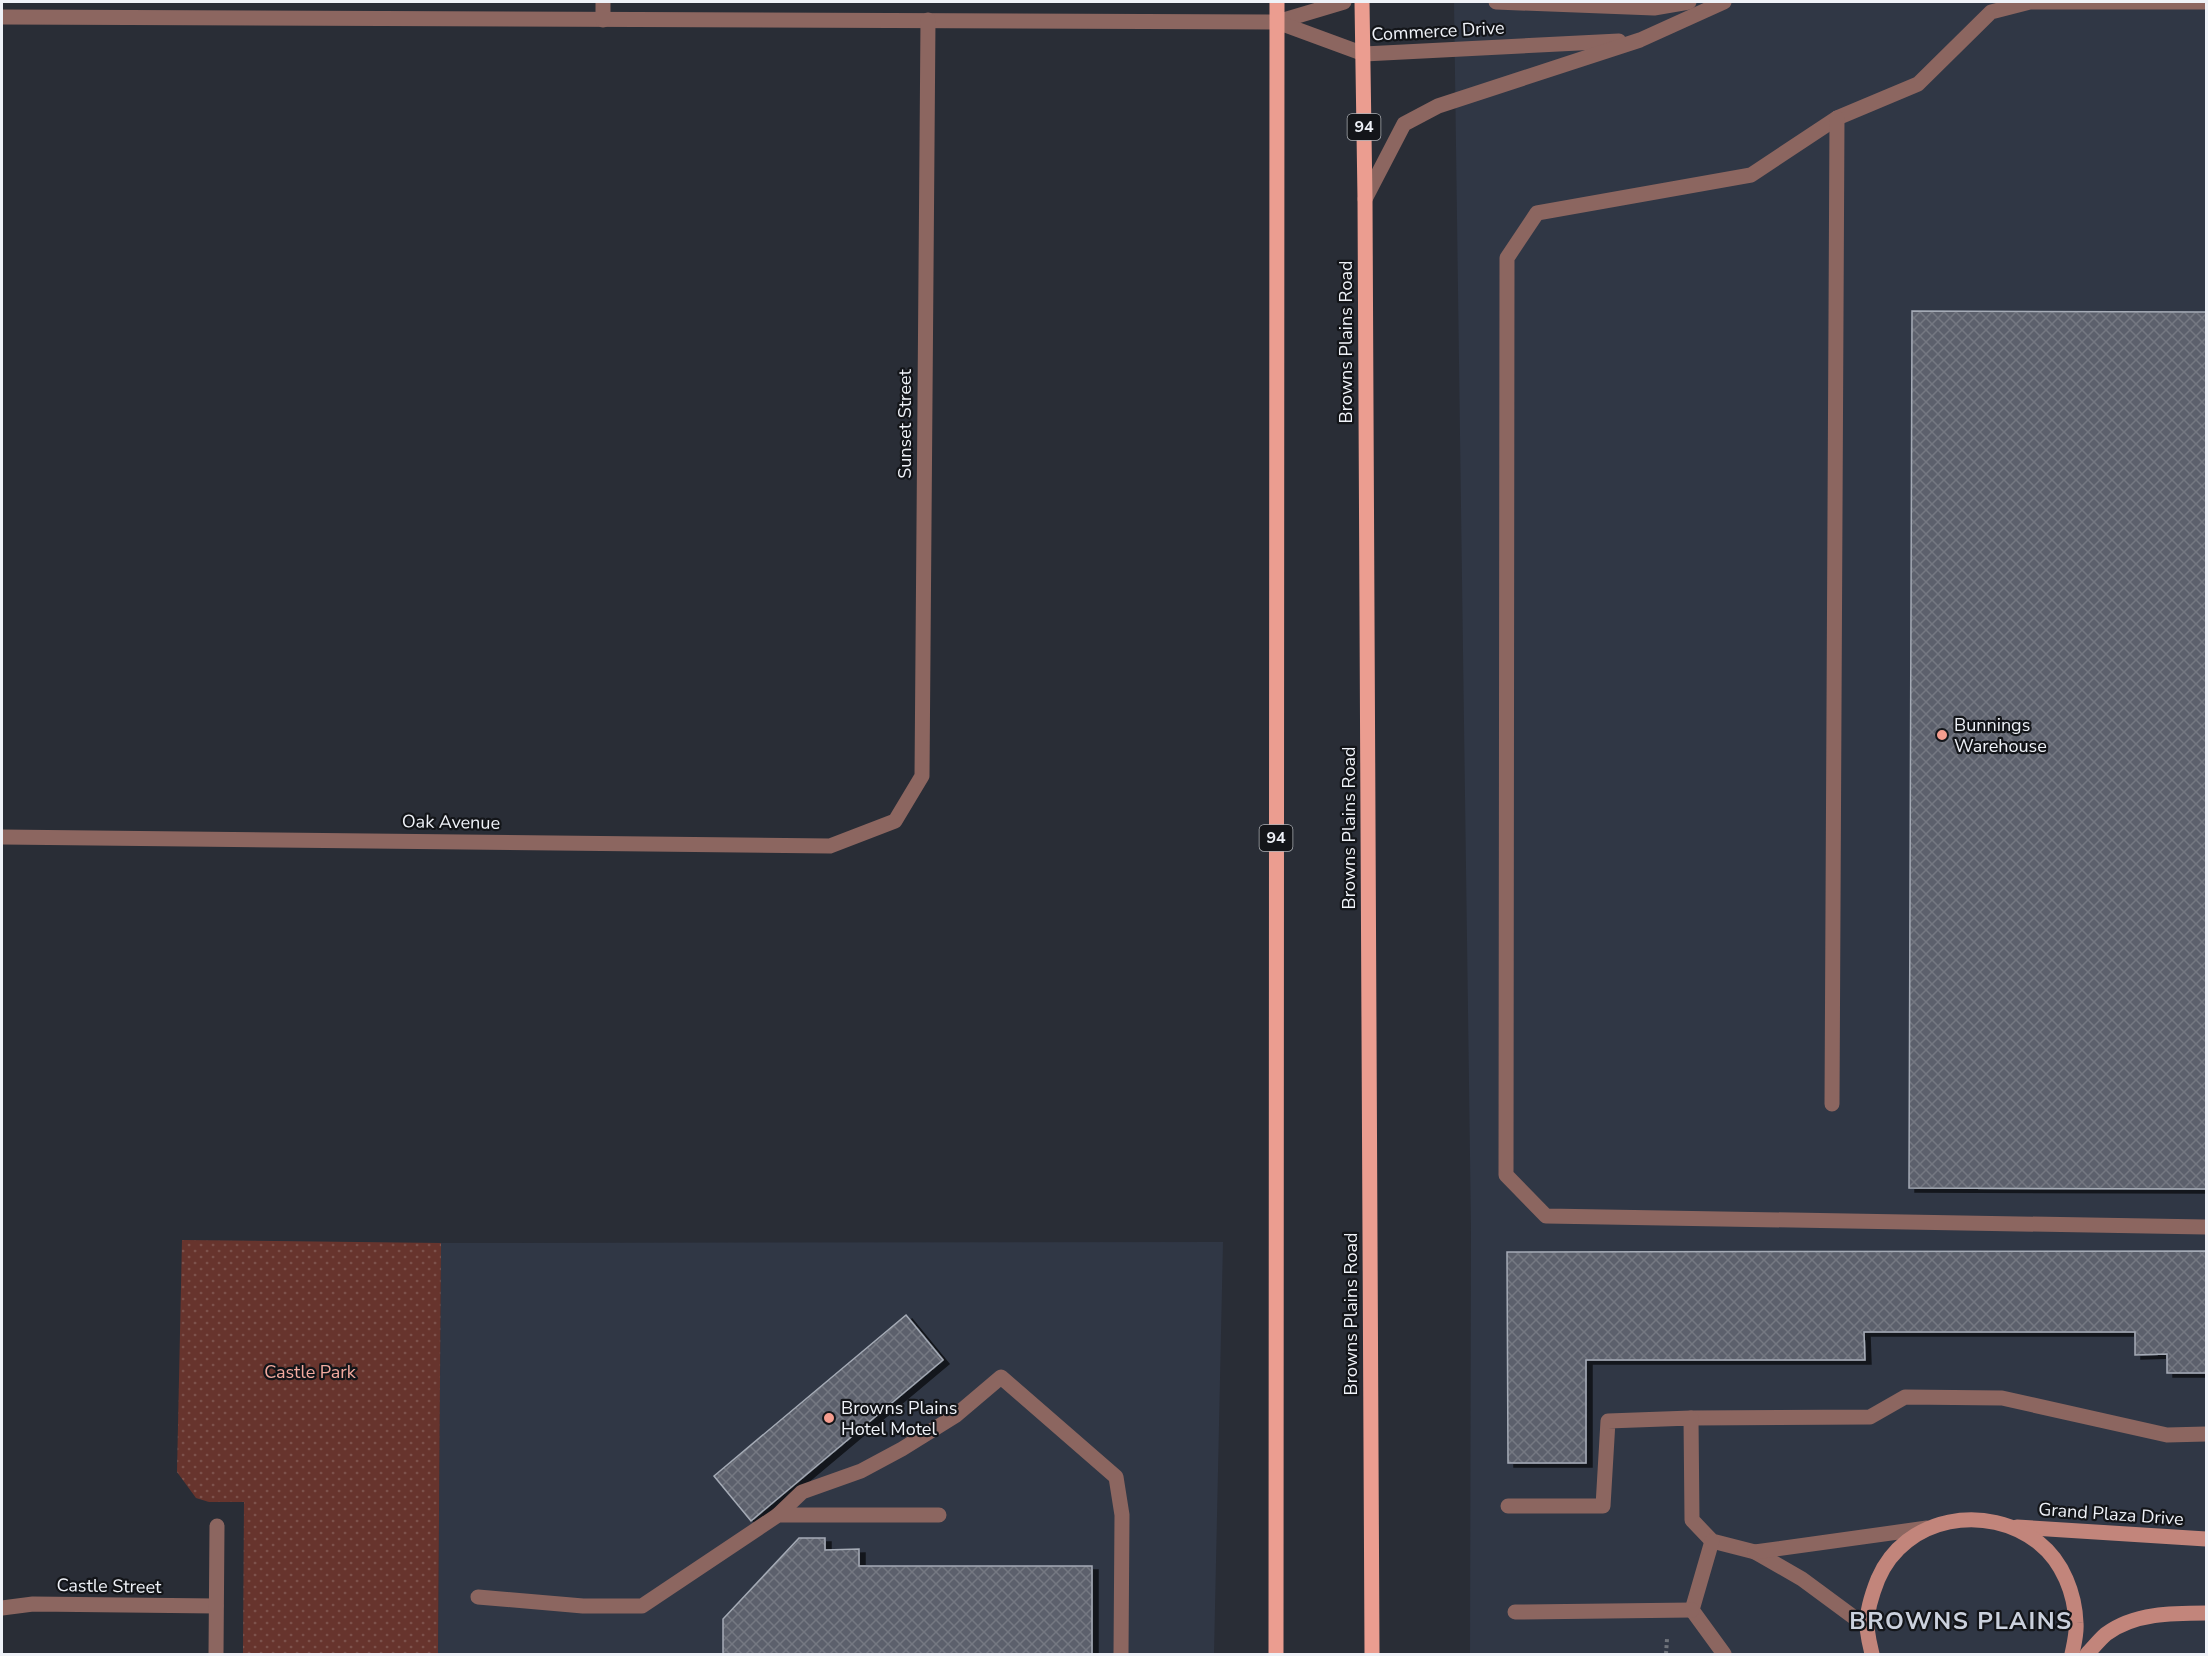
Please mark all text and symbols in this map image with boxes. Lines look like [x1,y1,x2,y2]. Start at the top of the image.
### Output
street label: Commerce Drive [1371,16,1505,46]
road number: 94 [1348,114,1380,140]
street label: Browns Plains Road [1334,261,1358,423]
street label: Sunset Street [893,368,917,479]
place label: Bunnings Warehouse [1954,713,2047,758]
marker: Bunnings Warehouse [1935,728,1949,742]
street label: Browns Plains Road [1337,747,1361,909]
street label: Oak Avenue [402,809,500,835]
road number: 94 [1260,825,1292,851]
street label: Browns Plains Road [1339,1233,1363,1395]
park label: Castle Park [264,1360,357,1384]
place label: Browns Plains Hotel Motel [841,1396,957,1441]
marker: Browns Plains Hotel Motel [822,1411,836,1425]
street label: Grand Plaza Drive [2038,1497,2184,1531]
street label: Castle Street [56,1573,162,1599]
district label: BROWNS PLAINS [1849,1605,2073,1637]

